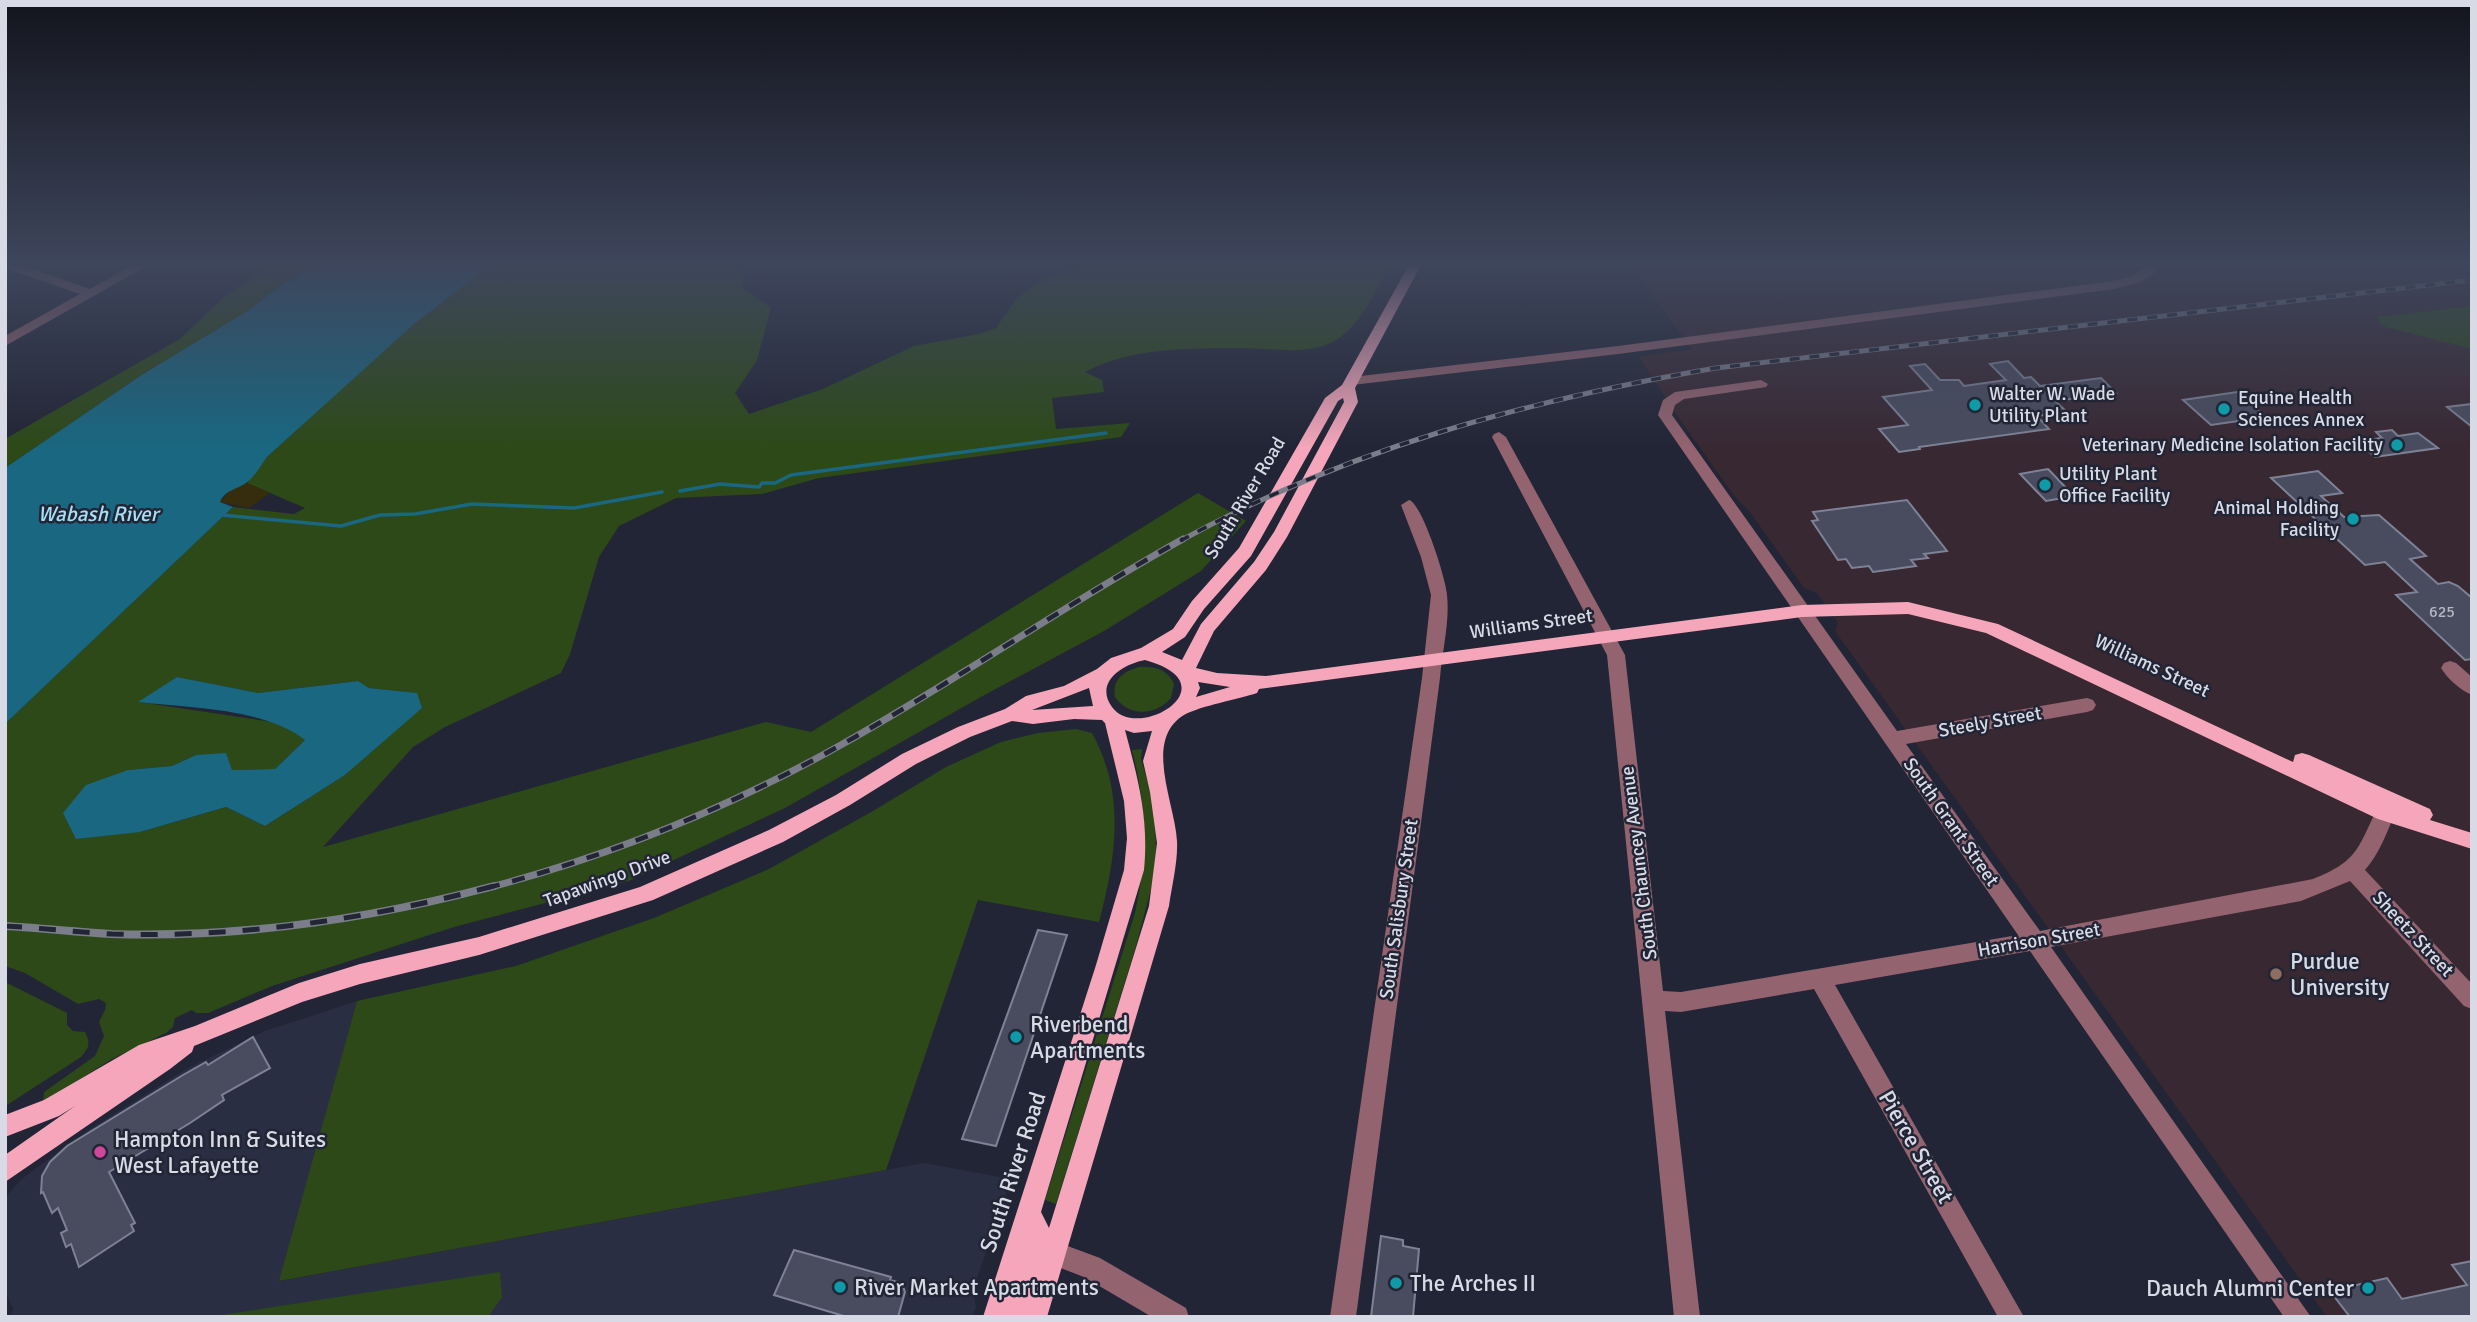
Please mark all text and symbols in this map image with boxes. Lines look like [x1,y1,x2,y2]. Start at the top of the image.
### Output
place label: Walter W. Wade Utility Plant [1989,382,2115,428]
place label: Equine Health Sciences Annex [2238,386,2364,432]
marker: Walter W. Wade Utility Plant [1967,397,1983,413]
marker: Equine Health Sciences Annex [2216,401,2232,417]
street label: South River Road [1199,433,1291,563]
place label: Veterinary Medicine Isolation Facility [2082,433,2383,457]
marker: Veterinary Medicine Isolation Facility [2389,437,2405,453]
place label: Utility Plant Office Facility [2059,462,2170,508]
marker: Utility Plant Office Facility [2037,477,2053,493]
place label: Animal Holding Facility [2214,496,2339,542]
water label: Wabash River [38,501,161,527]
marker: Animal Holding Facility [2345,511,2361,527]
house number: 625 [2429,602,2455,622]
street label: Williams Street [1468,603,1594,645]
street label: Williams Street [2091,629,2214,703]
street label: Steely Street [1937,701,2044,743]
street label: South Grant Street [1898,753,2004,891]
street label: South Chauncey Avenue [1615,765,1663,961]
street label: South Salisbury Street [1374,817,1424,1001]
street label: Tapawingo Drive [540,845,674,913]
street label: Sheetz Street [2367,886,2459,982]
street label: Harrison Street [1976,917,2103,963]
place label: Purdue University [2290,947,2389,1002]
marker: Purdue University [2268,966,2284,982]
place label: Riverbend Apartments [1030,1010,1145,1065]
marker: Riverbend Apartments [1008,1029,1024,1045]
street label: Pierce Street [1872,1085,1960,1209]
street label: South River Road [973,1088,1053,1256]
place label: Hampton Inn & Suites West Lafayette [114,1125,326,1180]
marker: Hampton Inn & Suites West Lafayette [92,1144,108,1160]
place label: The Arches II [1410,1269,1536,1298]
place label: River Market Apartments [854,1273,1099,1302]
place label: Dauch Alumni Center [2146,1274,2355,1303]
marker: The Arches II [1388,1275,1404,1291]
marker: River Market Apartments [832,1279,848,1295]
marker: Dauch Alumni Center [2360,1280,2376,1296]

